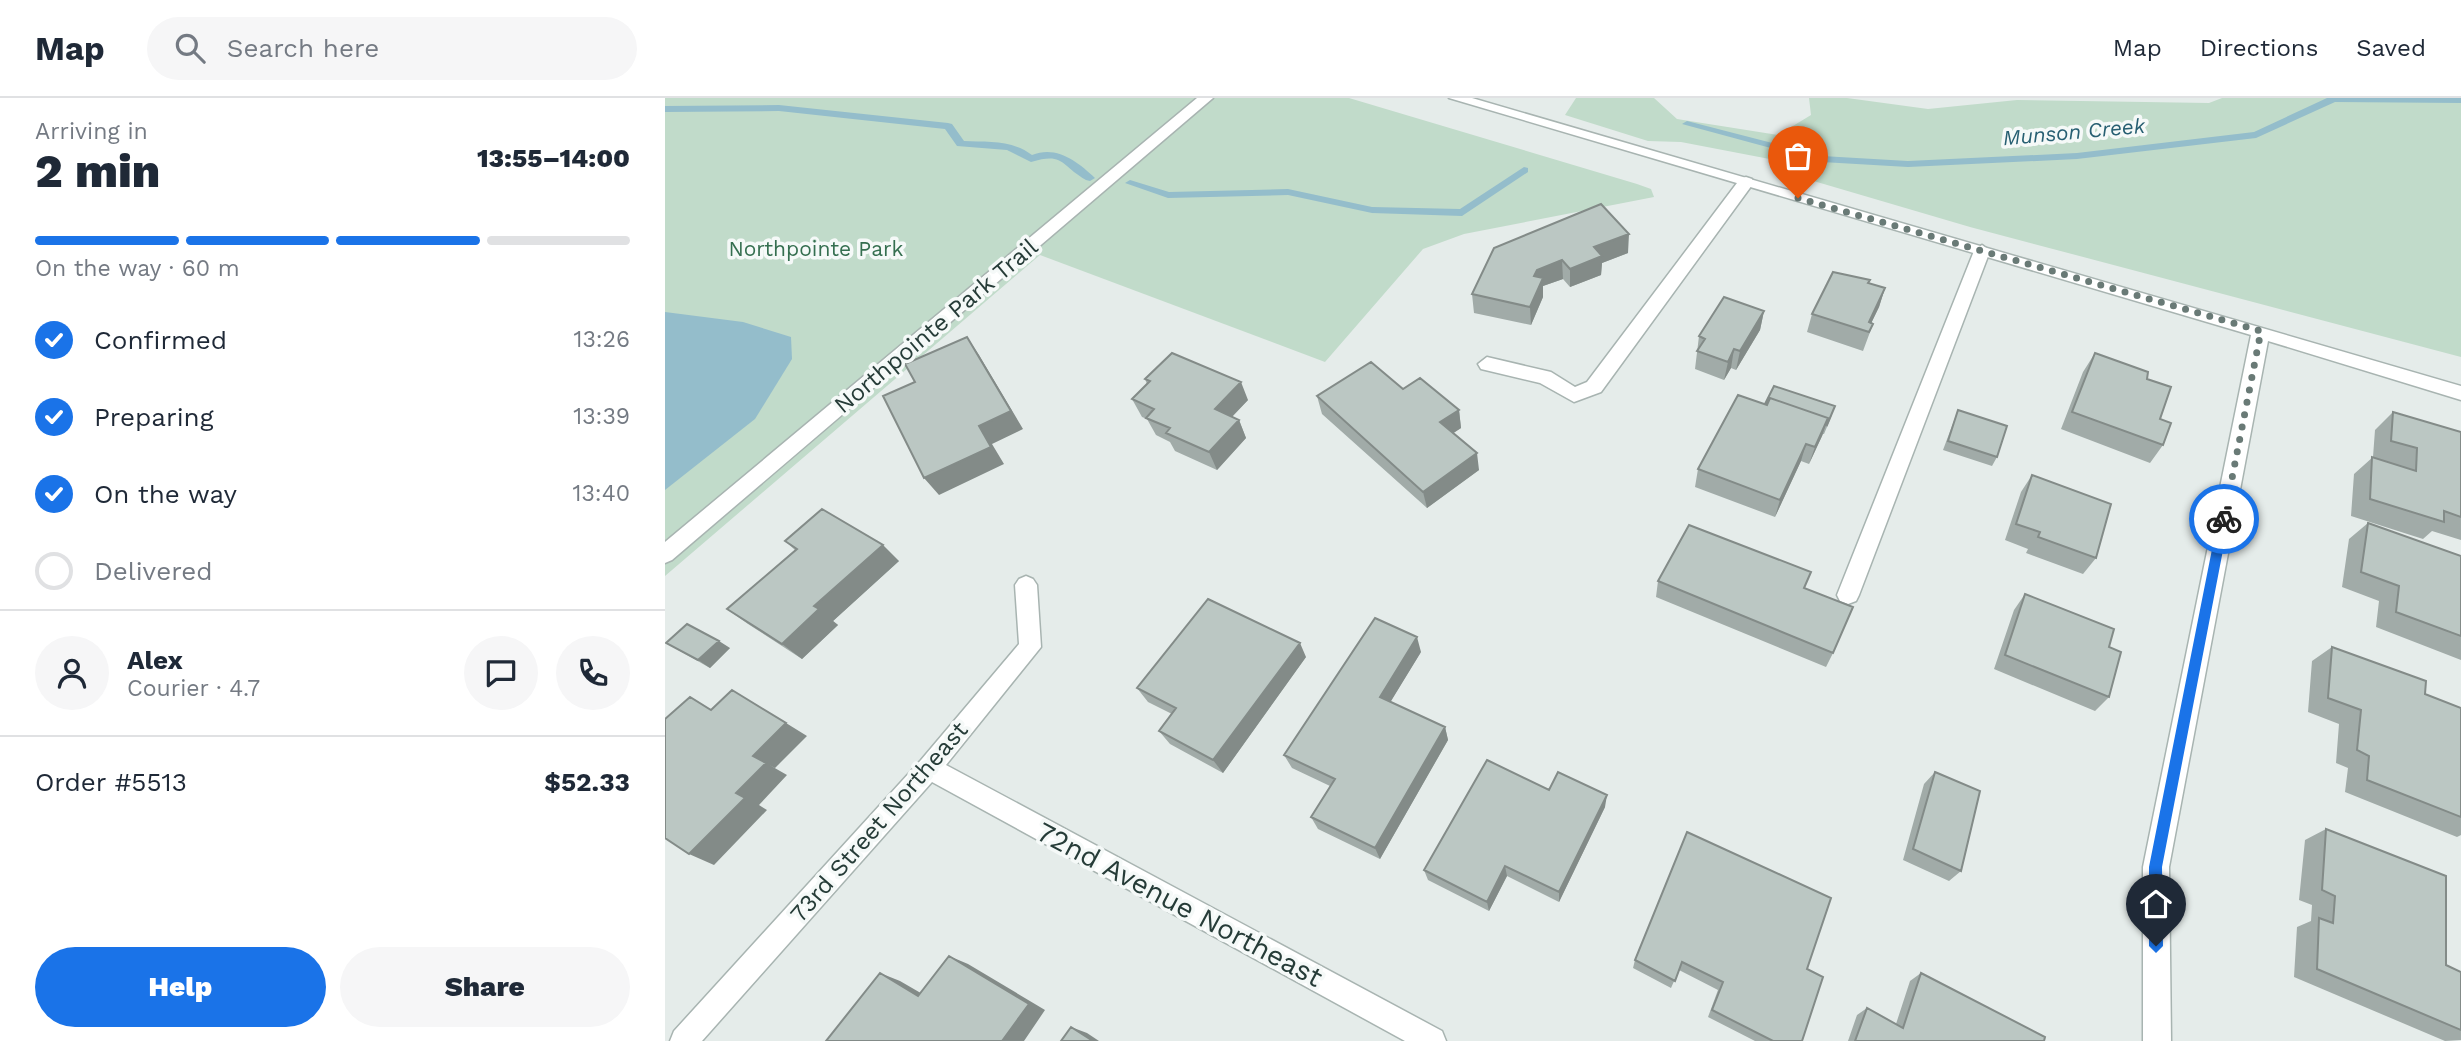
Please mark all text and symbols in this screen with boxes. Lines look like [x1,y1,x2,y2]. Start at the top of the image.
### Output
search box [147,17,637,80]
text: Map [35,29,105,68]
icon: search [171,29,209,67]
text: Search here [227,33,379,63]
text: Map [2113,34,2162,62]
text: Directions [2200,34,2318,62]
text: Saved [2356,34,2426,62]
water label: Munson Creek [2002,113,2147,150]
text: Arriving in [35,118,148,145]
pin [1768,126,1828,198]
icon: bag [1779,137,1817,175]
text: 13:55–14:00 [477,143,630,173]
text: 2 min [35,144,160,198]
street label: Northpointe Park Trail [829,232,1044,419]
park label: Northpointe Park [728,236,904,261]
text: On the way · 60 m [35,255,240,282]
icon: check [35,321,73,359]
text: Confirmed [94,325,227,355]
text: 13:26 [573,326,630,353]
icon: check [35,398,73,436]
text: Preparing [94,402,214,432]
text: 13:39 [573,403,630,430]
icon: check [35,475,73,513]
text: On the way [94,479,237,509]
text: 13:40 [572,480,630,507]
courier [2189,484,2259,554]
icon: bike [2205,500,2243,538]
text: Delivered [94,556,213,586]
button: person [35,636,109,710]
button: chat [464,636,538,710]
button: phone [556,636,630,710]
text: Alex [127,645,183,675]
text: Courier · 4.7 [127,675,260,702]
street label: 73rd Street Northeast [784,716,974,928]
text: Order #5513 [35,767,187,797]
text: $52.33 [544,767,630,797]
street label: 72nd Avenue Northeast [1031,815,1329,994]
pin [2126,874,2186,946]
icon: home [2137,885,2175,923]
button: Help [35,947,326,1027]
button: Share [340,947,630,1027]

